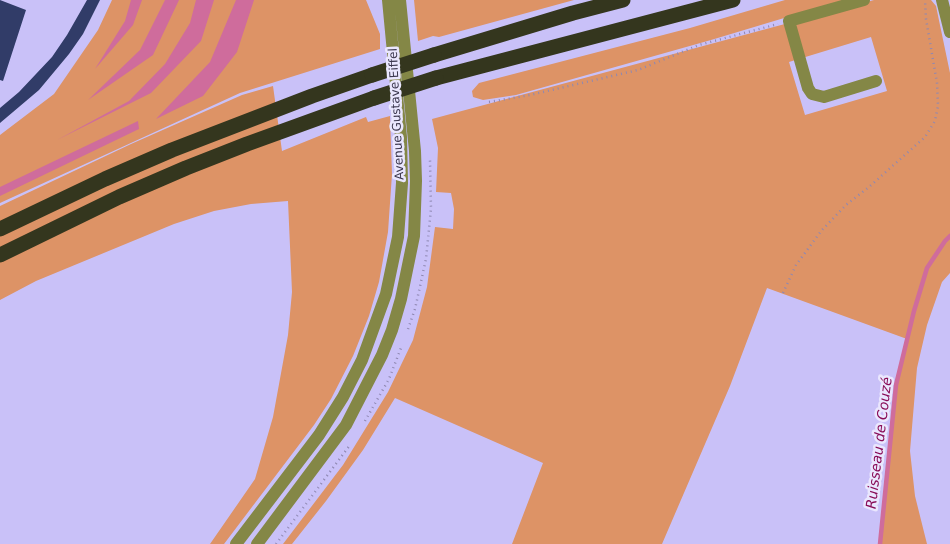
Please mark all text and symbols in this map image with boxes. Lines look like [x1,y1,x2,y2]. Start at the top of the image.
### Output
street label: Avenue Gustave Eiffel [386,48,408,180]
water label: Ruisseau de Couzé [864,376,896,510]

